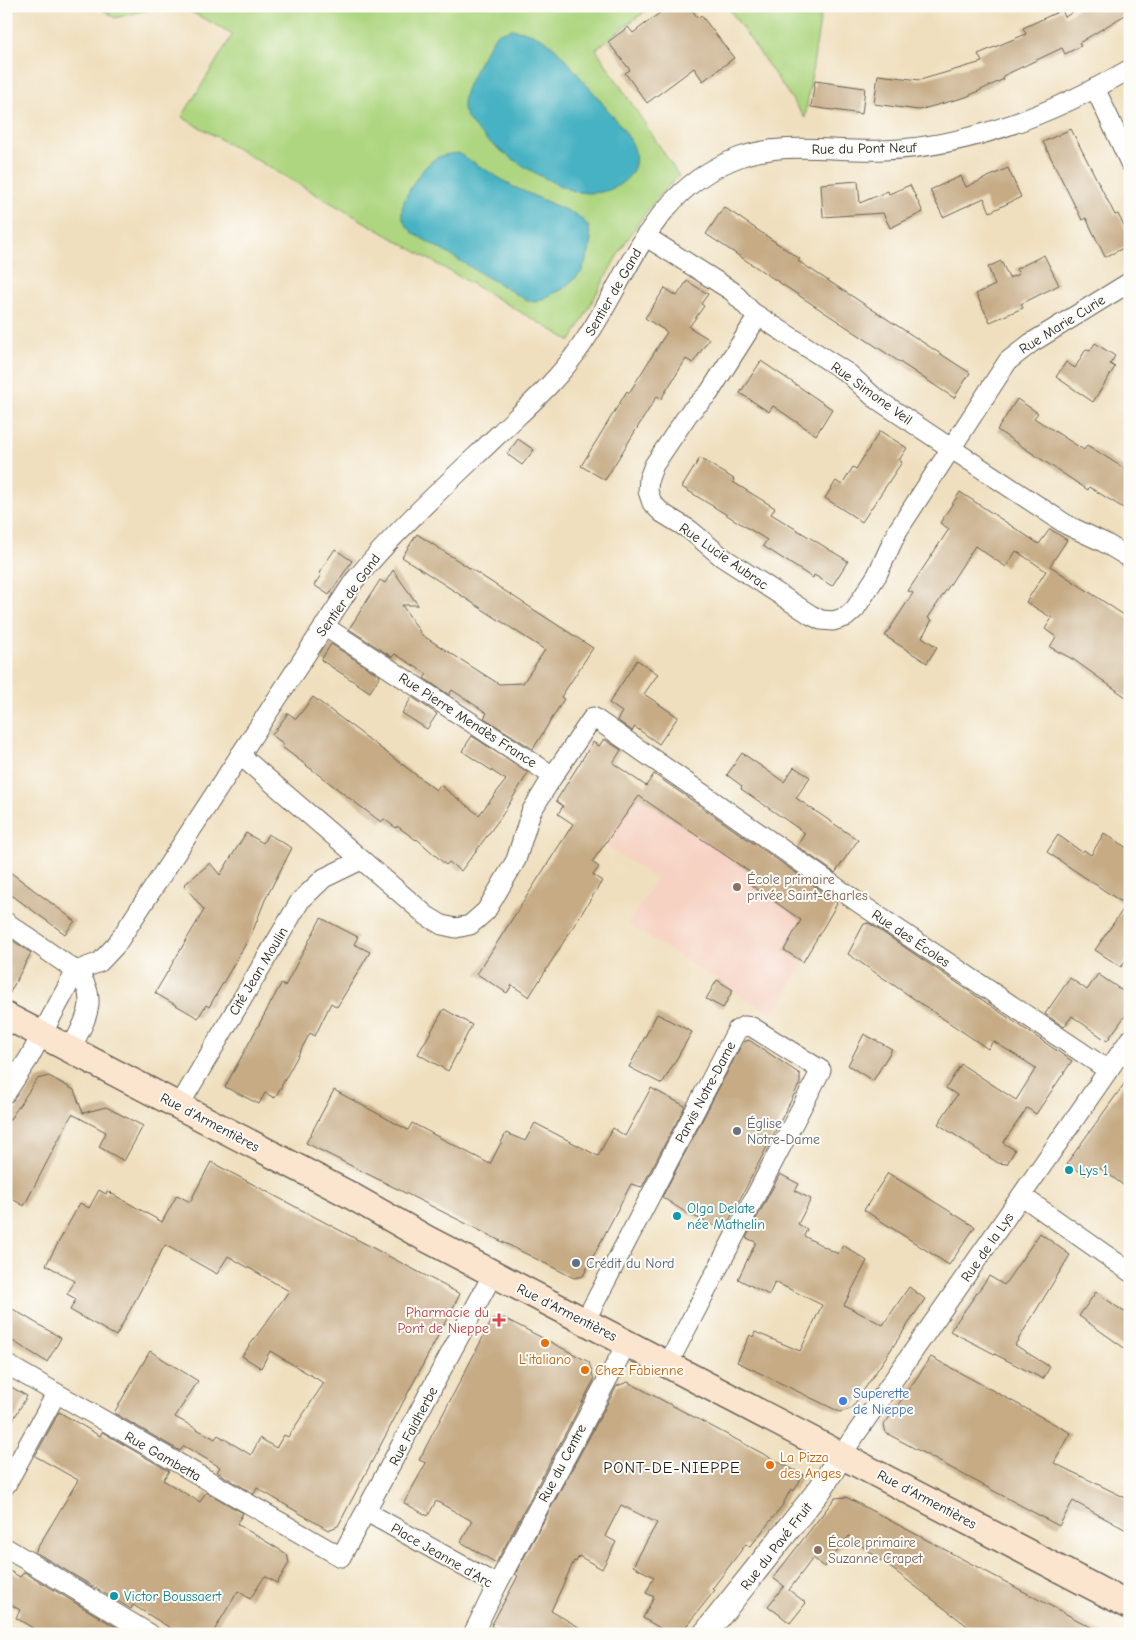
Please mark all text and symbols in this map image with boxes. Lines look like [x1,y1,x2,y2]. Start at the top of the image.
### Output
street label: Rue du Pont Neuf [811,139,918,158]
street label: Sentier de Gand [581,245,645,339]
street label: Rue Marie Curie [1016,291,1108,358]
street label: Rue Simone Veil [828,358,916,429]
street label: Rue Lucie Aubrac [676,519,772,594]
street label: Sentier de Gand [313,550,384,640]
street label: Rue Pierre Mendès France [395,669,540,771]
place label: École primaire privée Saint-Charles [747,871,868,904]
marker: École primaire privée Saint-Charles [731,881,743,893]
street label: Rue des Écoles [868,906,953,971]
street label: Cité Jean Moulin [225,924,292,1019]
street label: Parvis Notre-Dame [671,1039,739,1146]
street label: Rue d'Armentières [157,1089,262,1156]
place label: Église Notre-Dame [747,1115,820,1148]
marker: Église Notre-Dame [731,1125,743,1137]
place label: Lys 1 [1079,1162,1108,1179]
marker: Lys 1 [1063,1164,1075,1176]
place label: Olga Delate née Mathelin [687,1200,765,1233]
street label: Rue de la Lys [957,1209,1018,1285]
marker: Olga Delate née Mathelin [671,1210,683,1222]
place label: Crédit du Nord [586,1255,674,1272]
marker: Crédit du Nord [570,1257,582,1269]
street label: Rue d'Armentières [514,1280,620,1345]
place label: Pharmacie du Pont de Nieppe [398,1304,489,1337]
marker: Pharmacie du Pont de Nieppe [493,1314,505,1326]
marker: L'italiano [539,1337,551,1349]
place label: L'italiano [519,1351,571,1368]
place label: Chez Fabienne [595,1362,684,1379]
marker: Chez Fabienne [579,1364,591,1376]
street label: Rue Faidherbe [386,1384,441,1469]
place label: Superette de Nieppe [853,1385,913,1418]
marker: Superette de Nieppe [837,1395,849,1407]
street label: Rue du Centre [535,1421,590,1505]
street label: Rue Gambetta [122,1428,204,1485]
place label: La Pizza des Anges [780,1449,841,1482]
district label: PONT-DE-NIEPPE [603,1459,741,1477]
marker: La Pizza des Anges [764,1459,776,1471]
street label: Rue d'Armentières [874,1466,979,1533]
street label: Rue du Pavé Fruit [737,1498,816,1593]
street label: Place Jeanne d'Arc [388,1519,496,1592]
place label: École primaire Suzanne Crapet [828,1534,924,1567]
marker: École primaire Suzanne Crapet [812,1544,824,1556]
place label: Victor Boussaert [124,1588,222,1605]
marker: Victor Boussaert [108,1590,120,1602]

